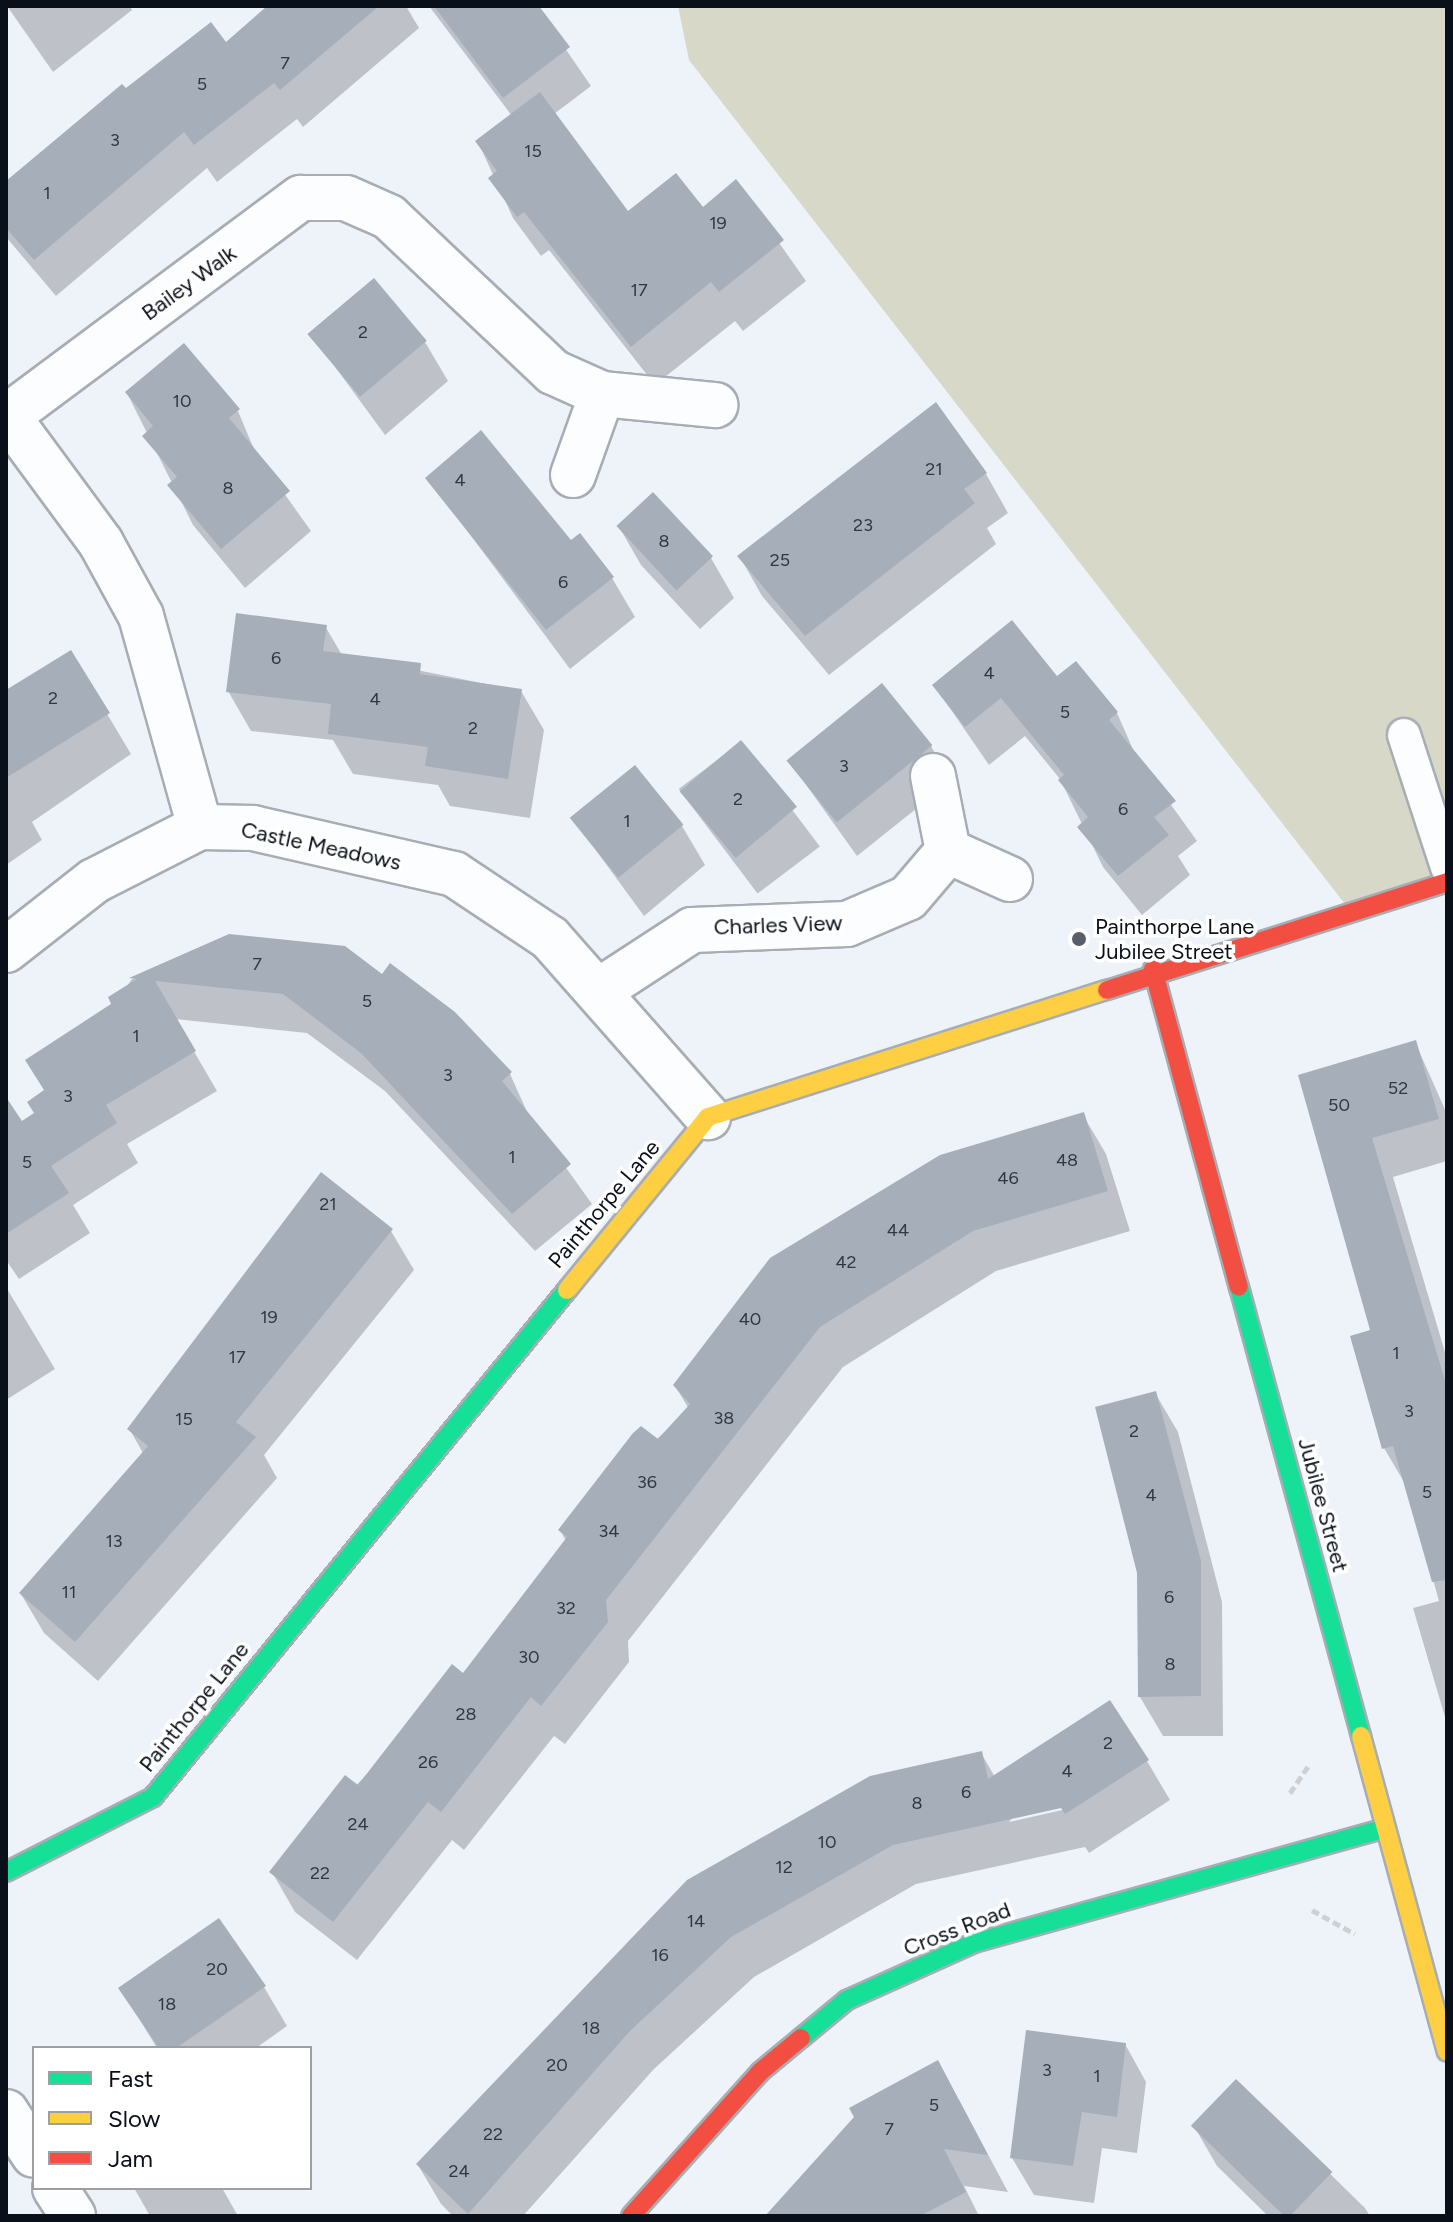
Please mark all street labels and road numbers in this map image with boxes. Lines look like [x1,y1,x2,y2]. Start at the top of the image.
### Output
street label: Bailey Walk [137,240,241,326]
street label: Castle Meadows [239,816,403,876]
street label: Charles View [713,910,843,940]
street label: Painthorpe Lane [543,1134,665,1274]
street label: Jubilee Street [1292,1435,1354,1575]
street label: Painthorpe Lane [134,1637,254,1777]
street label: Cross Road [900,1896,1014,1962]

